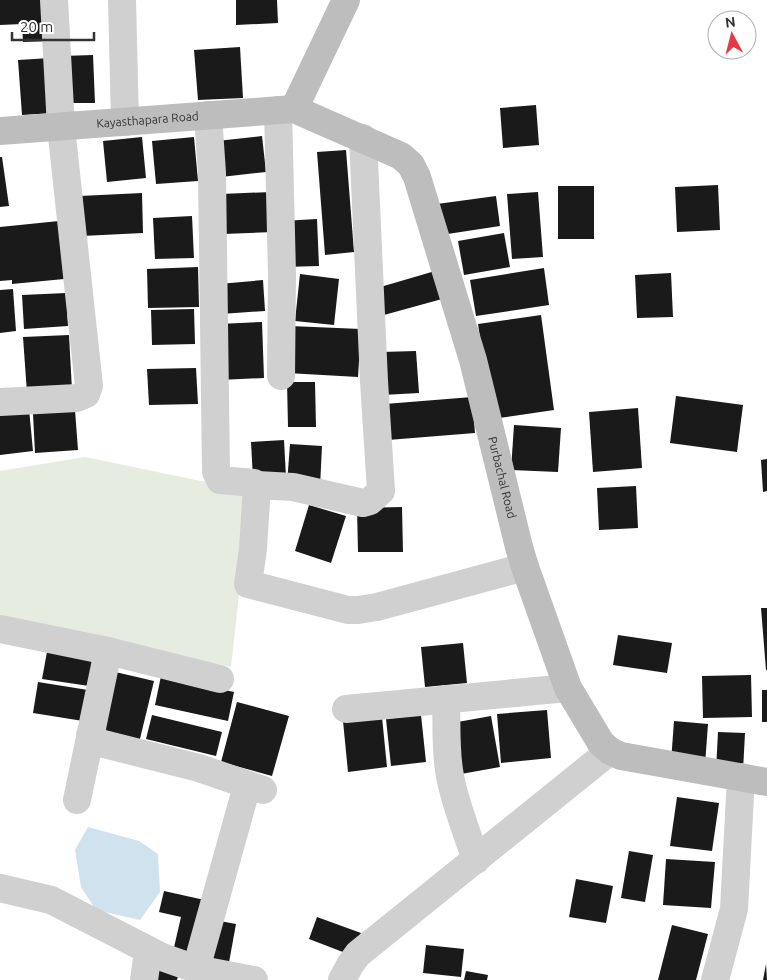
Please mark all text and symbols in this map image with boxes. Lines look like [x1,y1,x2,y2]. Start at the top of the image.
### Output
scale bar [12,10,95,42]
north arrow [707,10,757,60]
text: N [724,14,737,31]
text: 20 m [20,18,53,35]
street label: Kayasthapara Road [96,109,199,130]
street label: Purbachal Road [486,435,519,520]

